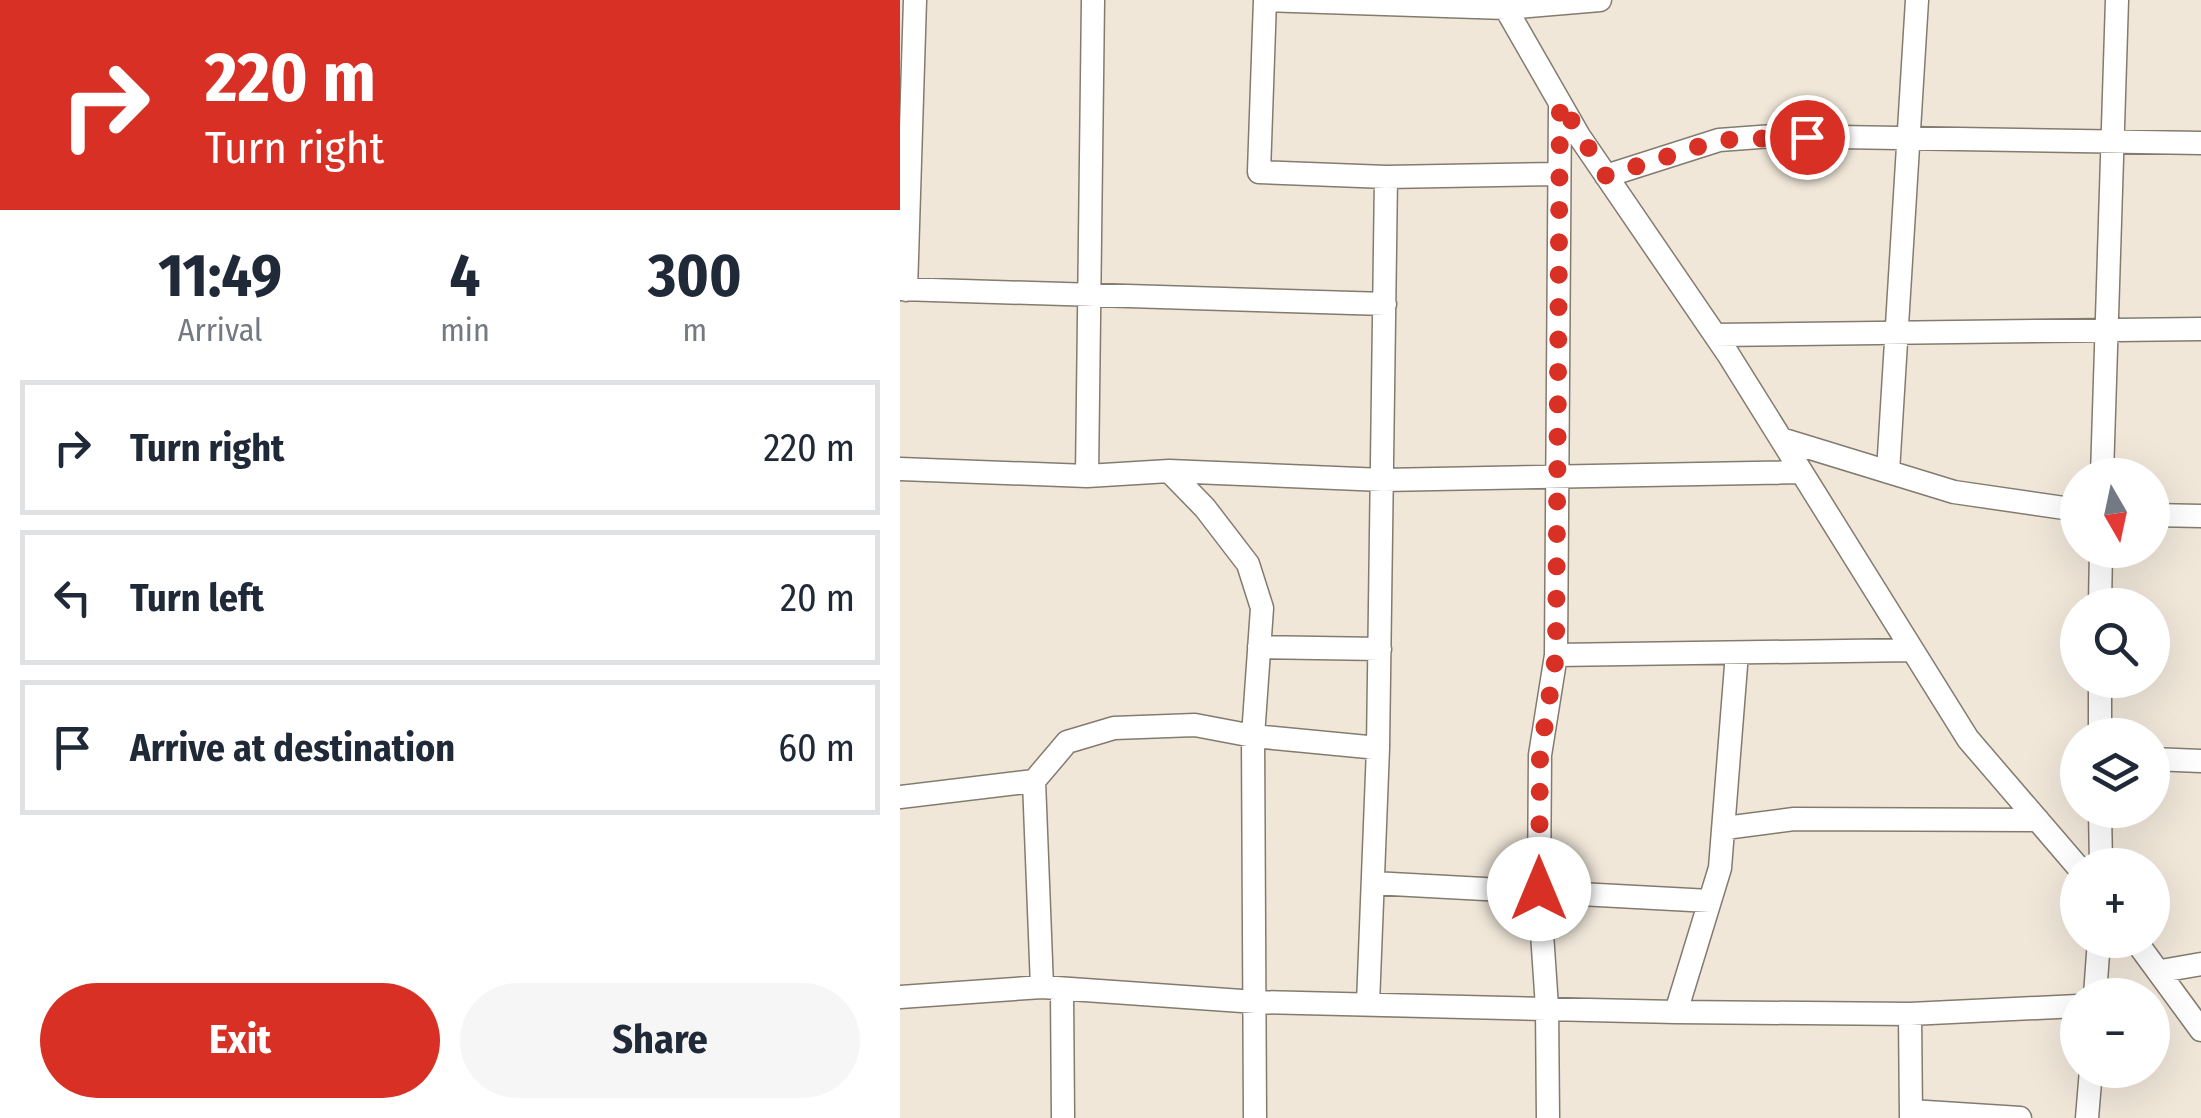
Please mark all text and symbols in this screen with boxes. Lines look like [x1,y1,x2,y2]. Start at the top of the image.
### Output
text: 220 m [205,36,376,120]
icon: right [40,40,170,170]
pin [1765,95,1850,180]
icon: arrive [1780,110,1835,165]
text: Turn right [205,121,384,175]
text: 11:49 [158,240,282,312]
text: 4 [450,240,480,312]
text: 300 [648,240,742,312]
text: Arrival [178,311,263,349]
text: min [440,311,490,349]
text: m [683,311,707,349]
icon: right [45,420,100,475]
text: Turn right [130,425,284,471]
text: 220 m [764,425,855,471]
north arrow [2060,458,2170,568]
map controls [2060,458,2170,1088]
icon: left [45,570,100,625]
text: Turn left [130,575,264,621]
text: 20 m [780,575,855,621]
button: search [2060,588,2170,698]
button: layers [2060,718,2170,828]
icon: arrive [45,720,100,775]
text: Arrive at destination [130,725,455,771]
text: 60 m [778,725,855,771]
position arrow [1487,837,1591,941]
button: + [2060,848,2170,958]
button: − [2060,978,2170,1088]
button: Exit [40,983,440,1098]
button: Share [460,983,860,1098]

